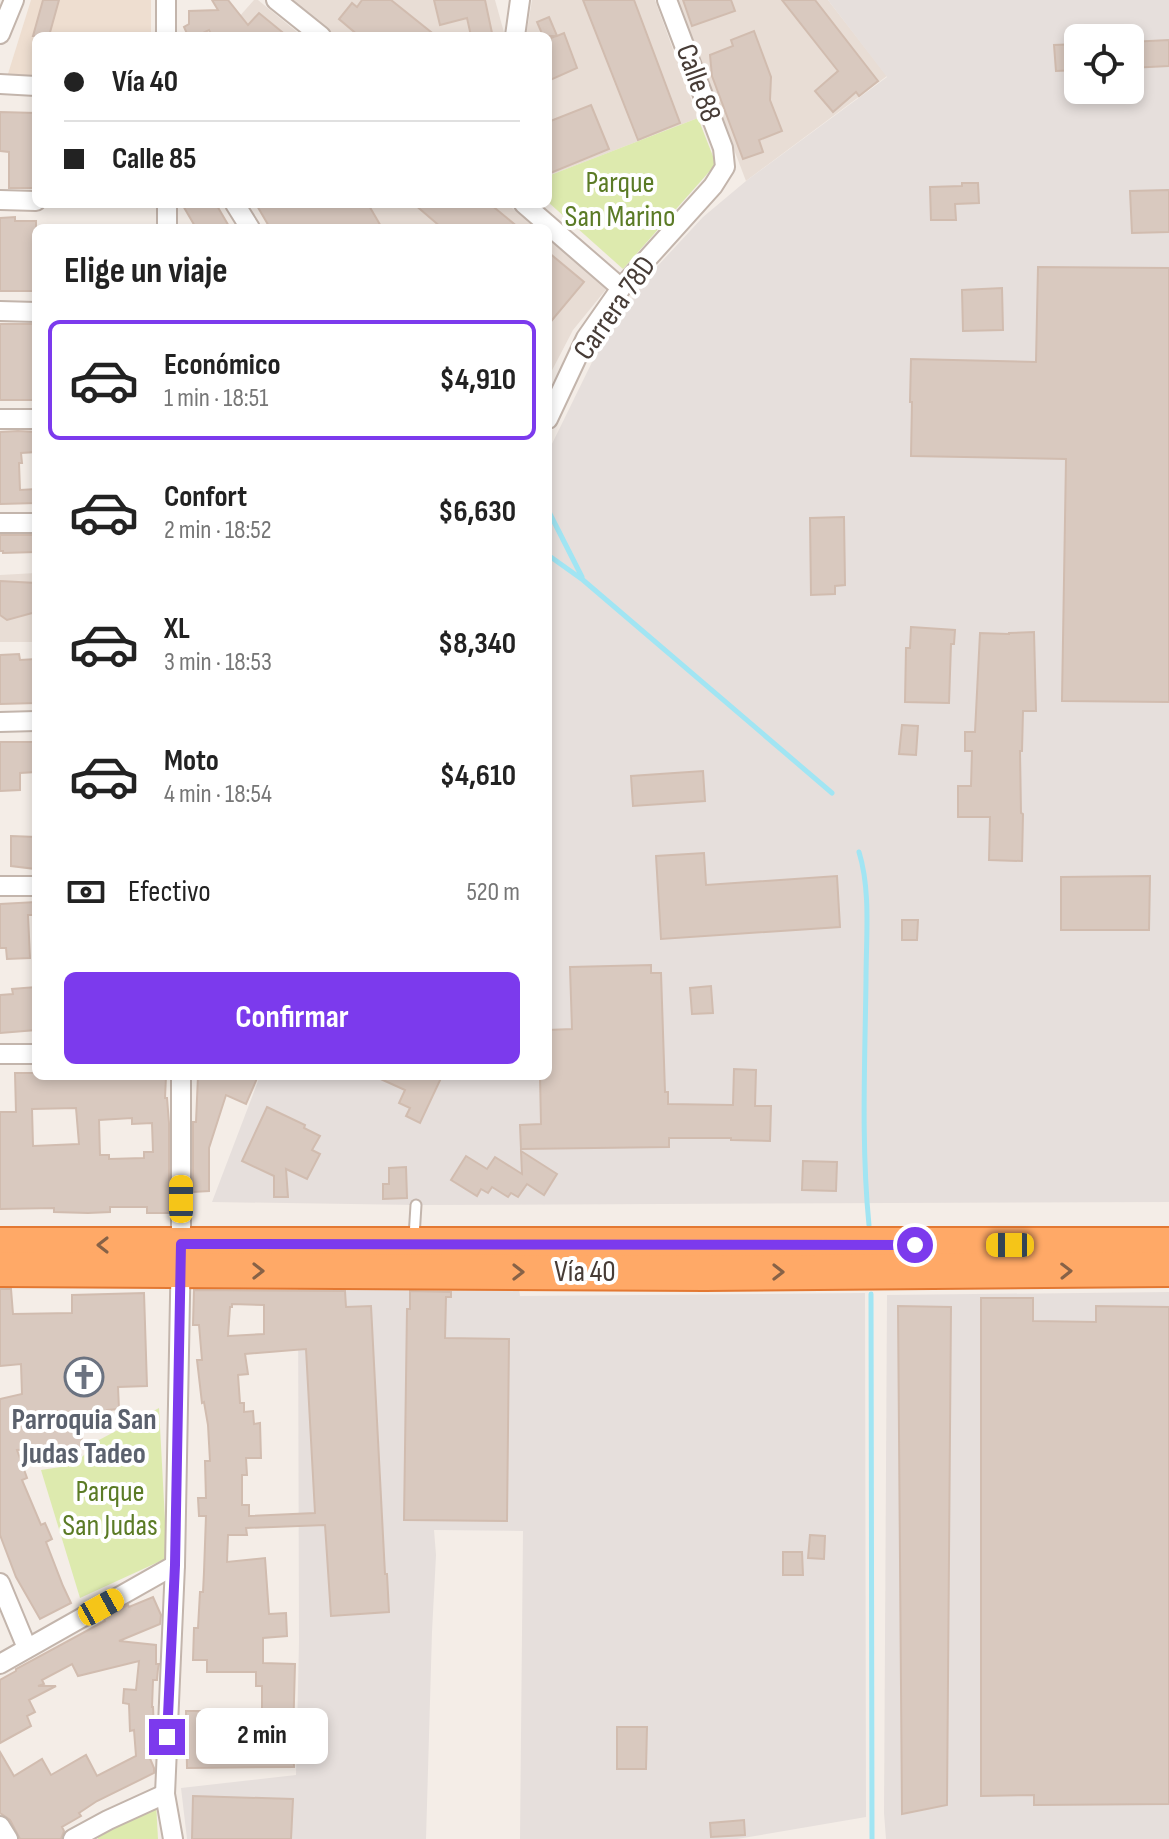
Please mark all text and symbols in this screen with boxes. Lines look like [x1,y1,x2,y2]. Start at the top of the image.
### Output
map controls [1064,24,1144,104]
button: locate [1064,24,1144,104]
street label: Calle 88 [667,39,729,127]
text: Vía 40 [112,64,178,100]
text: Calle 85 [112,141,196,177]
park label: Parque San Marino [565,165,675,235]
street label: Carrera 78D [566,249,664,367]
text: Elige un viaje [64,250,228,293]
icon: car [68,344,140,416]
text: Económico [164,347,281,383]
text: $4,910 [440,362,516,398]
text: 1 min · 18:51 [164,383,268,414]
icon: car [68,476,140,548]
text: Confort [164,479,247,515]
text: $6,630 [438,494,516,530]
text: 2 min · 18:52 [164,515,271,546]
icon: car [68,608,140,680]
text: XL [164,611,190,647]
text: $8,340 [438,626,516,662]
text: 3 min · 18:53 [164,647,272,678]
icon: car [68,740,140,812]
text: Moto [164,743,219,779]
text: $4,610 [440,758,516,794]
text: 4 min · 18:54 [164,779,272,810]
icon: cash [64,870,108,914]
text: Efectivo [128,874,211,910]
text: 520 m [466,877,520,908]
button: Confirmar [64,972,520,1064]
car [169,1175,193,1223]
route start [897,1227,933,1263]
car [986,1233,1034,1257]
one-way arrow [96,1236,109,1254]
street label: Vía 40 [554,1254,616,1290]
one-way arrow [252,1262,265,1280]
one-way arrow [1060,1262,1073,1279]
one-way arrow [512,1263,525,1281]
one-way arrow [772,1264,785,1281]
church icon: Parroquia San Judas Tadeo [63,1356,105,1398]
place label: Parroquia San Judas Tadeo [11,1402,157,1472]
park label: Parque San Judas [62,1474,158,1544]
car [74,1585,128,1629]
callout: 2 min [195,1709,327,1765]
route end [149,1719,185,1755]
text: 2 min [237,1720,287,1751]

